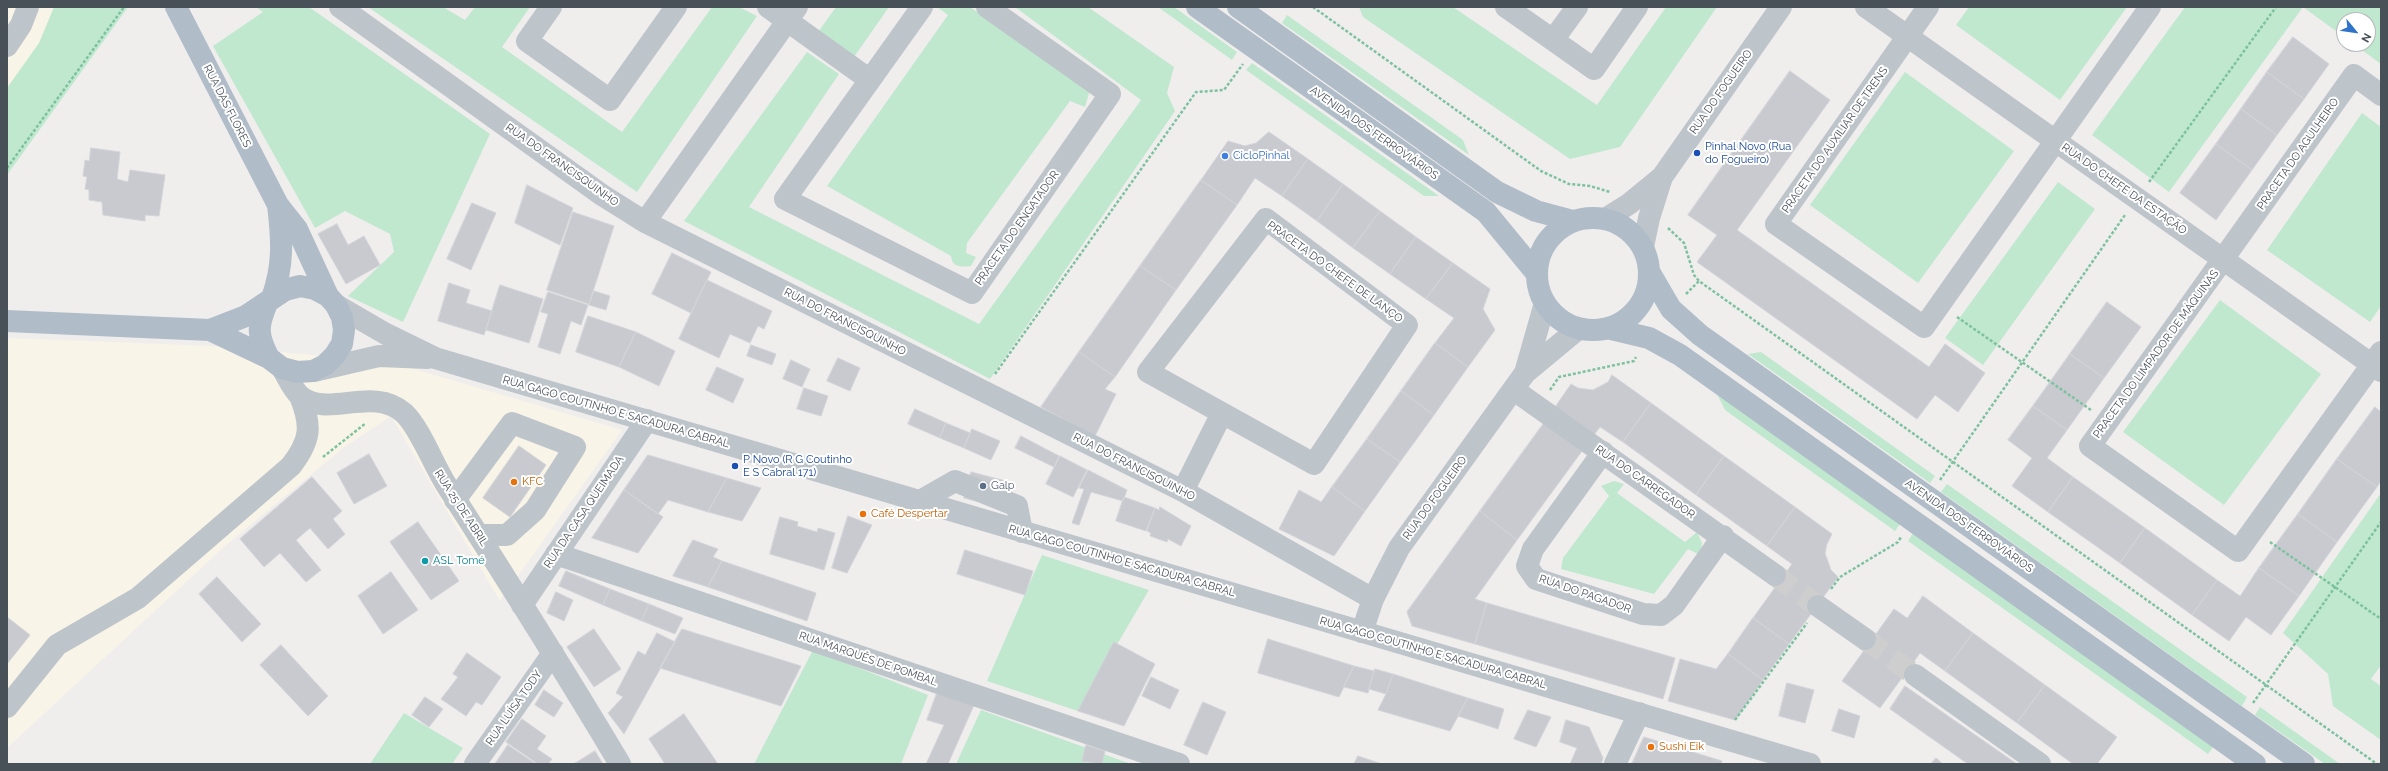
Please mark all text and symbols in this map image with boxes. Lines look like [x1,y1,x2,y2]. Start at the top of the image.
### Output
north arrow [2336,12,2376,52]
text: N [2358,31,2374,44]
street label: RUA DO FOGUEIRO [1687,47,1755,137]
street label: RUA DAS FLORES [200,62,254,150]
street label: PRACETA DO AUXILIAR DE TRENS [1779,64,1891,216]
street label: AVENIDA DOS FERROVIÁRIOS [1307,84,1441,182]
street label: PRACETA DO AGULHEIRO [2254,96,2342,212]
street label: RUA DO FRANCISQUINHO [503,121,621,209]
place label: Pinhal Novo (Rua do Fogueiro) [1705,140,1791,166]
street label: RUA DO CHEFE DA ESTAÇÃO [2059,141,2189,237]
marker: Pinhal Novo (Rua do Fogueiro) [1692,148,1702,158]
place label: CicloPinhal [1233,149,1289,163]
marker: CicloPinhal [1220,151,1230,161]
street label: PRACETA DO ENGATADOR [972,168,1062,288]
street label: PRACETA DO CHEFE DE LANÇO [1265,218,1405,326]
street label: PRACETA DO LIMPADOR DE MÁQUINAS [2090,267,2222,441]
street label: RUA DO FRANCISQUINHO [782,285,908,359]
street label: RUA GAGO COUTINHO E SACADURA CABRAL [501,373,731,451]
street label: RUA DO FRANCISQUINHO [1071,430,1197,504]
street label: RUA DO CARREGADOR [1593,443,1697,521]
street label: RUA DA CASA QUEIMADA [541,453,627,571]
place label: P Novo (R G Coutinho E S Cabral 171) [743,453,852,479]
street label: RUA DO FOGUEIRO [1400,454,1470,542]
marker: P Novo (R G Coutinho E S Cabral 171) [730,461,740,471]
street label: RUA 25 DE ABRIL [431,467,491,549]
place label: KFC [522,475,543,489]
marker: KFC [509,477,519,487]
street label: AVENIDA DOS FERROVIÁRIOS [1902,477,2036,575]
place label: Galp [991,479,1015,493]
marker: Galp [978,481,988,491]
place label: Café Despertar [871,507,947,521]
marker: Café Despertar [858,509,868,519]
street label: RUA GAGO COUTINHO E SACADURA CABRAL [1007,522,1237,600]
place label: ASL Tomé [433,554,485,568]
marker: ASL Tomé [420,556,430,566]
street label: RUA DO PAGADOR [1537,572,1633,616]
street label: RUA GAGO COUTINHO E SACADURA CABRAL [1318,614,1548,692]
street label: RUA MARQUÊS DE POMBAL [797,629,939,689]
street label: RUA LUÍSA TODY [483,668,545,748]
place label: Sushi Eik [1659,740,1704,754]
marker: Sushi Eik [1646,742,1656,752]

